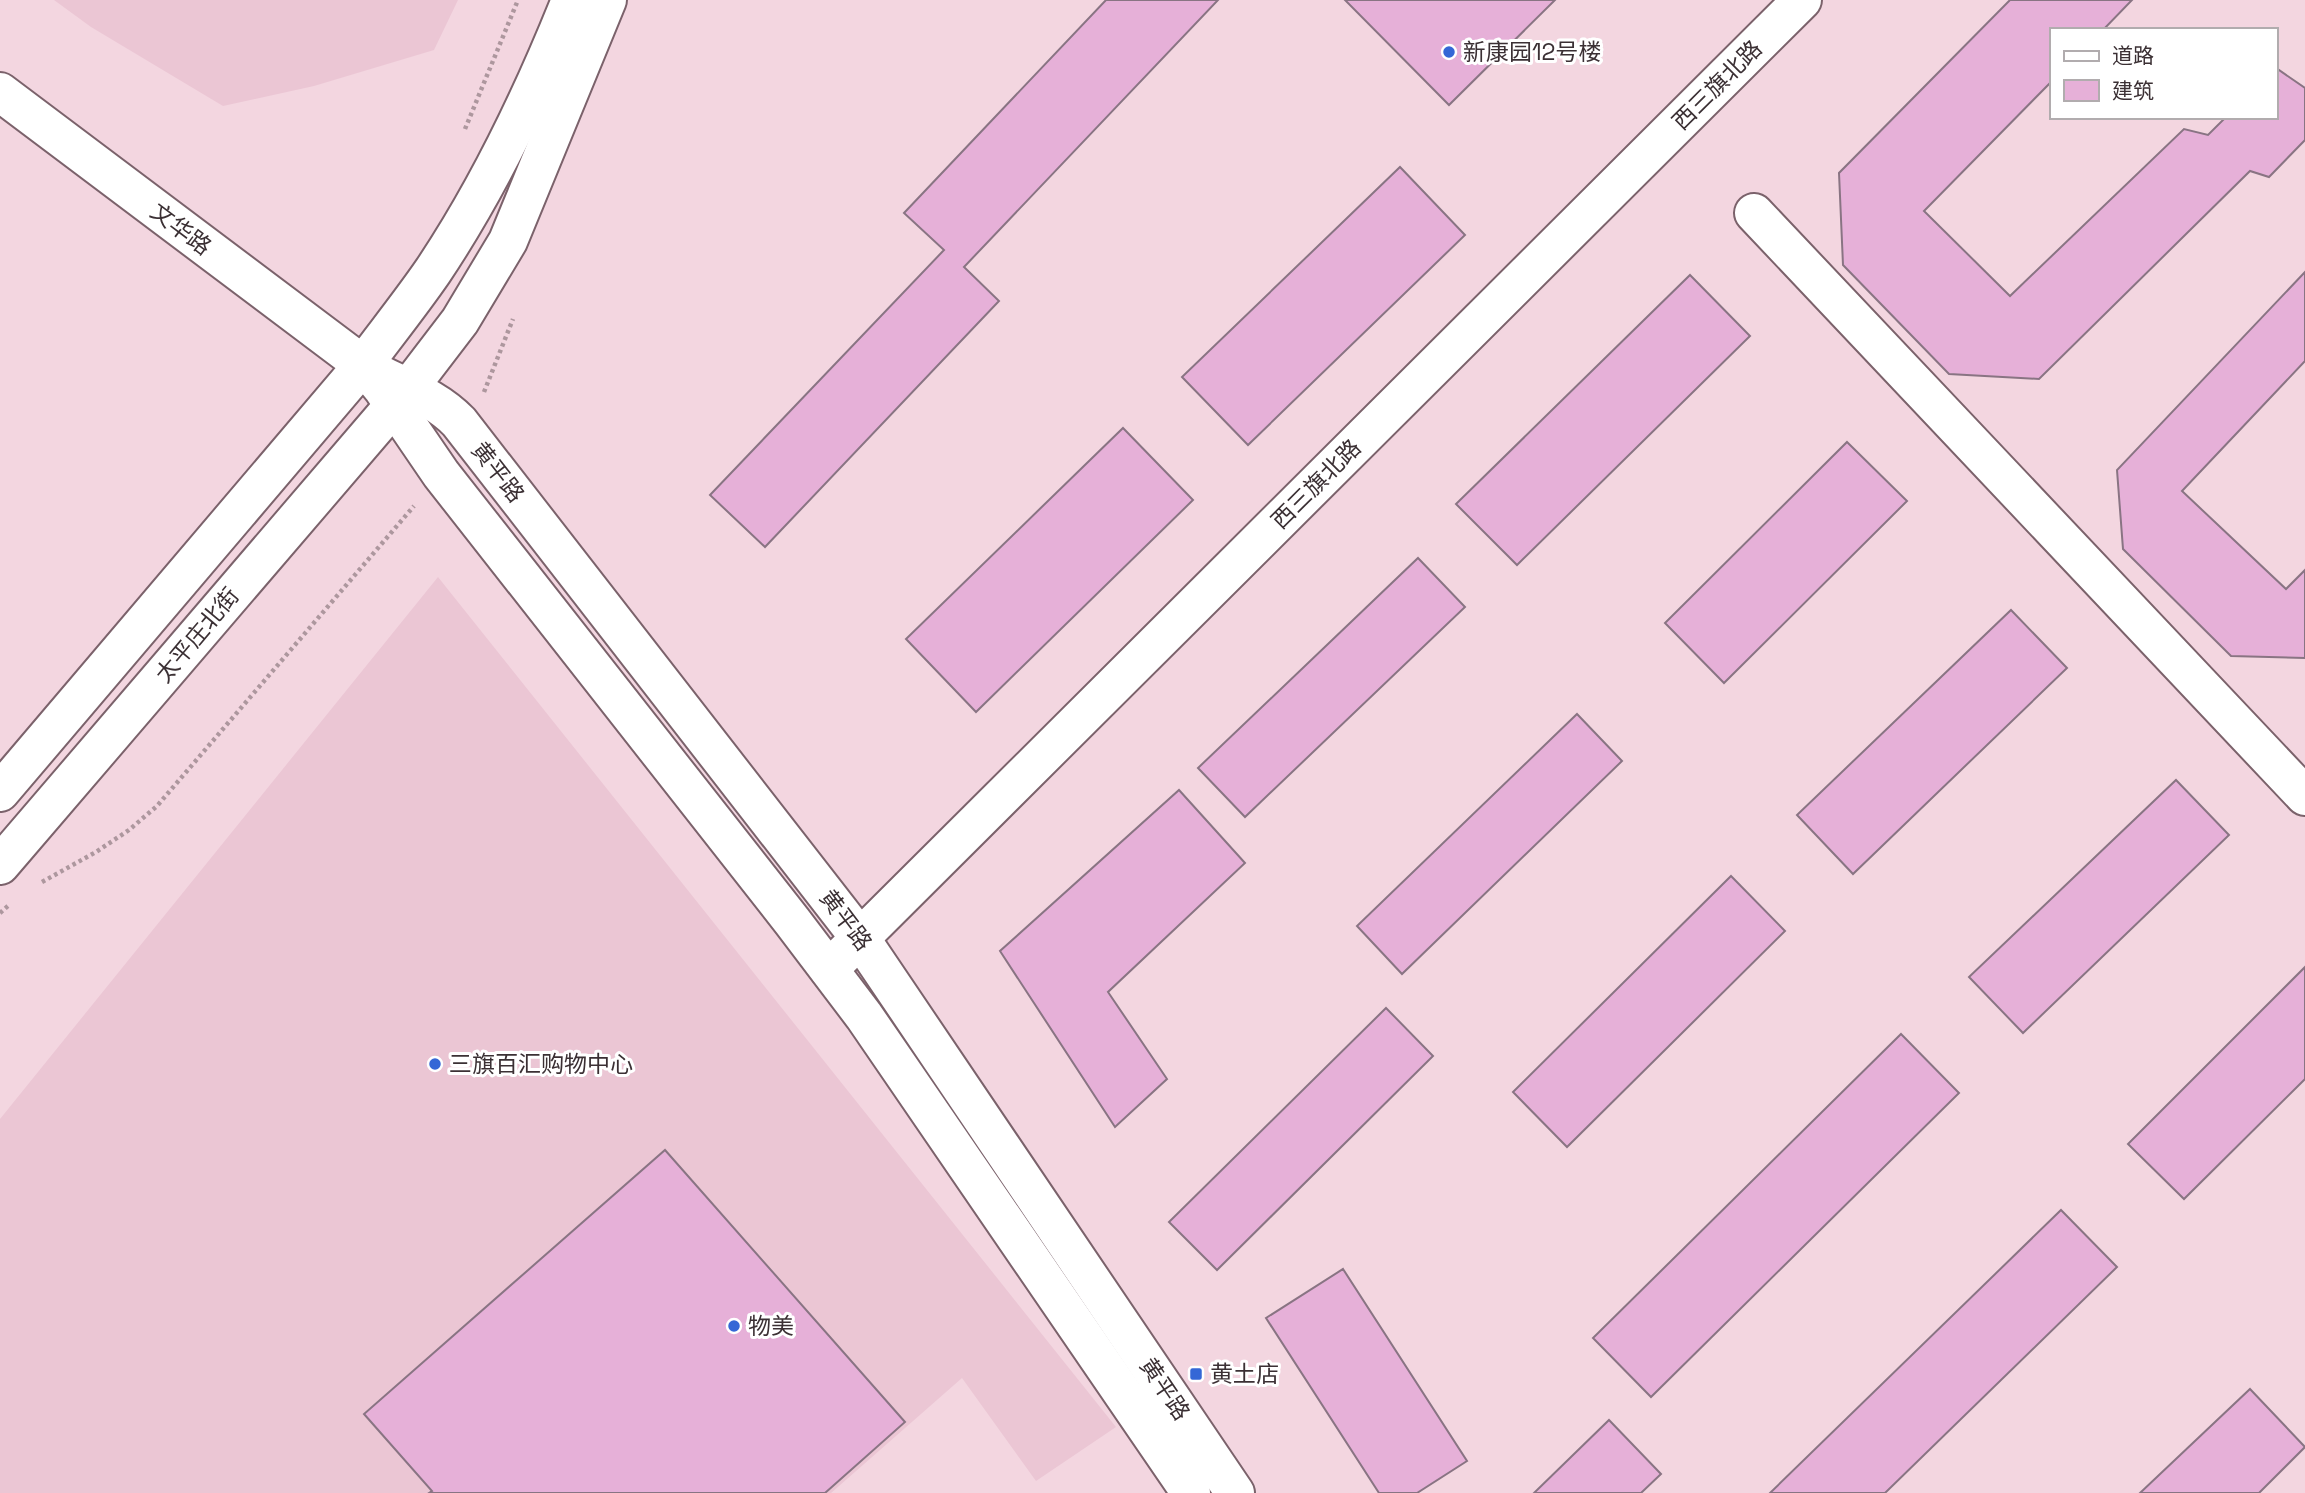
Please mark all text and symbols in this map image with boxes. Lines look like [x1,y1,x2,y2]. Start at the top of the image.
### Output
legend [2050,28,2277,119]
street label: 西三旗北路 [1666,34,1768,136]
place label: 新康园12号楼 [1463,37,1601,67]
text: 道路 [2112,42,2154,69]
marker: 新康园12号楼 [1441,44,1457,60]
text: 建筑 [2112,77,2154,104]
street label: 文华路 [144,196,218,262]
street label: 西三旗北路 [1265,433,1367,535]
street label: 黄平路 [465,436,531,508]
street label: 太平庄北街 [149,581,245,689]
street label: 黄平路 [813,883,879,957]
place label: 三旗百汇购物中心 [449,1049,633,1079]
marker: 三旗百汇购物中心 [427,1056,443,1072]
place label: 物美 [748,1311,794,1341]
marker: 物美 [726,1318,742,1334]
street label: 黄平路 [1133,1352,1197,1426]
place label: 黄土店 [1210,1359,1279,1389]
marker: 黄土店 [1188,1366,1204,1382]

